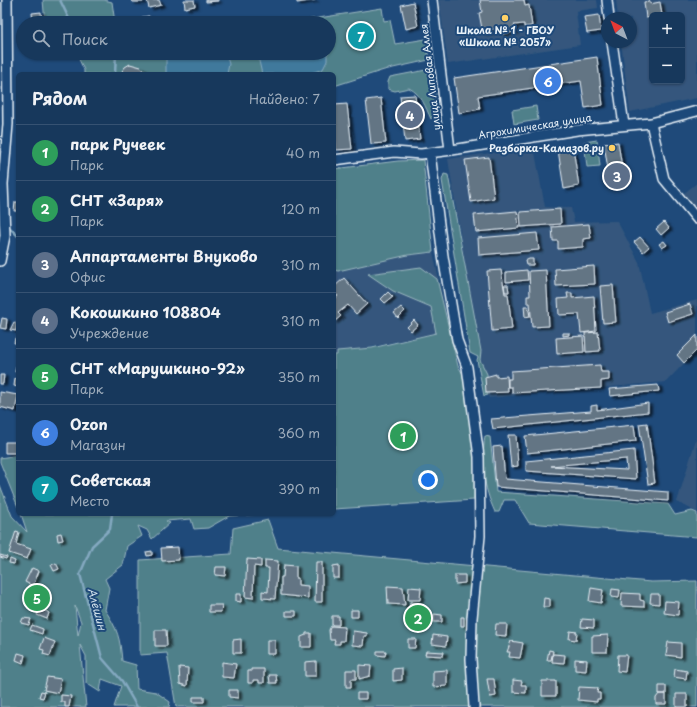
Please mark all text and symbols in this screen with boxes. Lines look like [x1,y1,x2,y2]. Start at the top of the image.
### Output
north arrow [601,12,637,48]
map controls [649,12,685,84]
button: + [649,12,685,48]
marker: Школа № 1 - ГБОУ «Школа № 2057» [500,13,510,23]
search box [16,16,336,60]
pin: 7 [348,21,374,51]
place label: Школа № 1 - ГБОУ «Школа № 2057» [456,22,555,49]
street label: улица Липовая Аллея [416,23,443,131]
icon: search [30,27,52,49]
text: Поиск [62,27,108,50]
button: − [649,48,685,84]
pin: 6 [535,66,561,96]
text: Рядом [32,85,87,111]
text: Найдено: 7 [249,89,320,108]
pin: 4 [397,100,423,130]
street label: Агрохимическая улица [477,109,593,142]
text: парк Ручеек [70,132,165,155]
place label: Разборка-Камазов.ру [489,140,604,156]
text: 1 [42,143,48,162]
text: 40 m [286,143,320,162]
marker: Разборка-Камазов.ру [607,143,617,153]
text: Парк [70,155,104,174]
pin: 3 [604,161,630,191]
text: СНТ «Заря» [70,188,163,211]
text: 2 [40,199,50,218]
text: 120 m [281,199,320,218]
text: Парк [70,211,104,230]
text: Аппартаменты Внуково [70,244,258,267]
text: 3 [41,255,49,274]
text: 310 m [281,255,320,274]
text: Офис [70,267,105,286]
text: Кокошкино 108804 [70,300,221,323]
text: 4 [41,311,49,330]
text: 310 m [281,311,320,330]
text: Учреждение [70,323,149,342]
text: СНТ «Марушкино-92» [70,356,245,379]
text: 5 [41,367,49,386]
text: 350 m [278,367,320,386]
text: Парк [70,379,104,398]
text: Ozon [70,412,108,435]
pin: 1 [390,421,416,451]
text: 6 [40,423,50,442]
text: 360 m [277,423,320,442]
text: Магазин [70,435,126,454]
text: Советская [70,468,151,491]
your location [418,470,438,490]
text: 7 [41,479,49,498]
text: 390 m [278,479,320,498]
text: Место [70,491,110,510]
pin: 5 [24,583,50,613]
water label: Алёшин [84,586,112,633]
pin: 2 [405,603,431,633]

